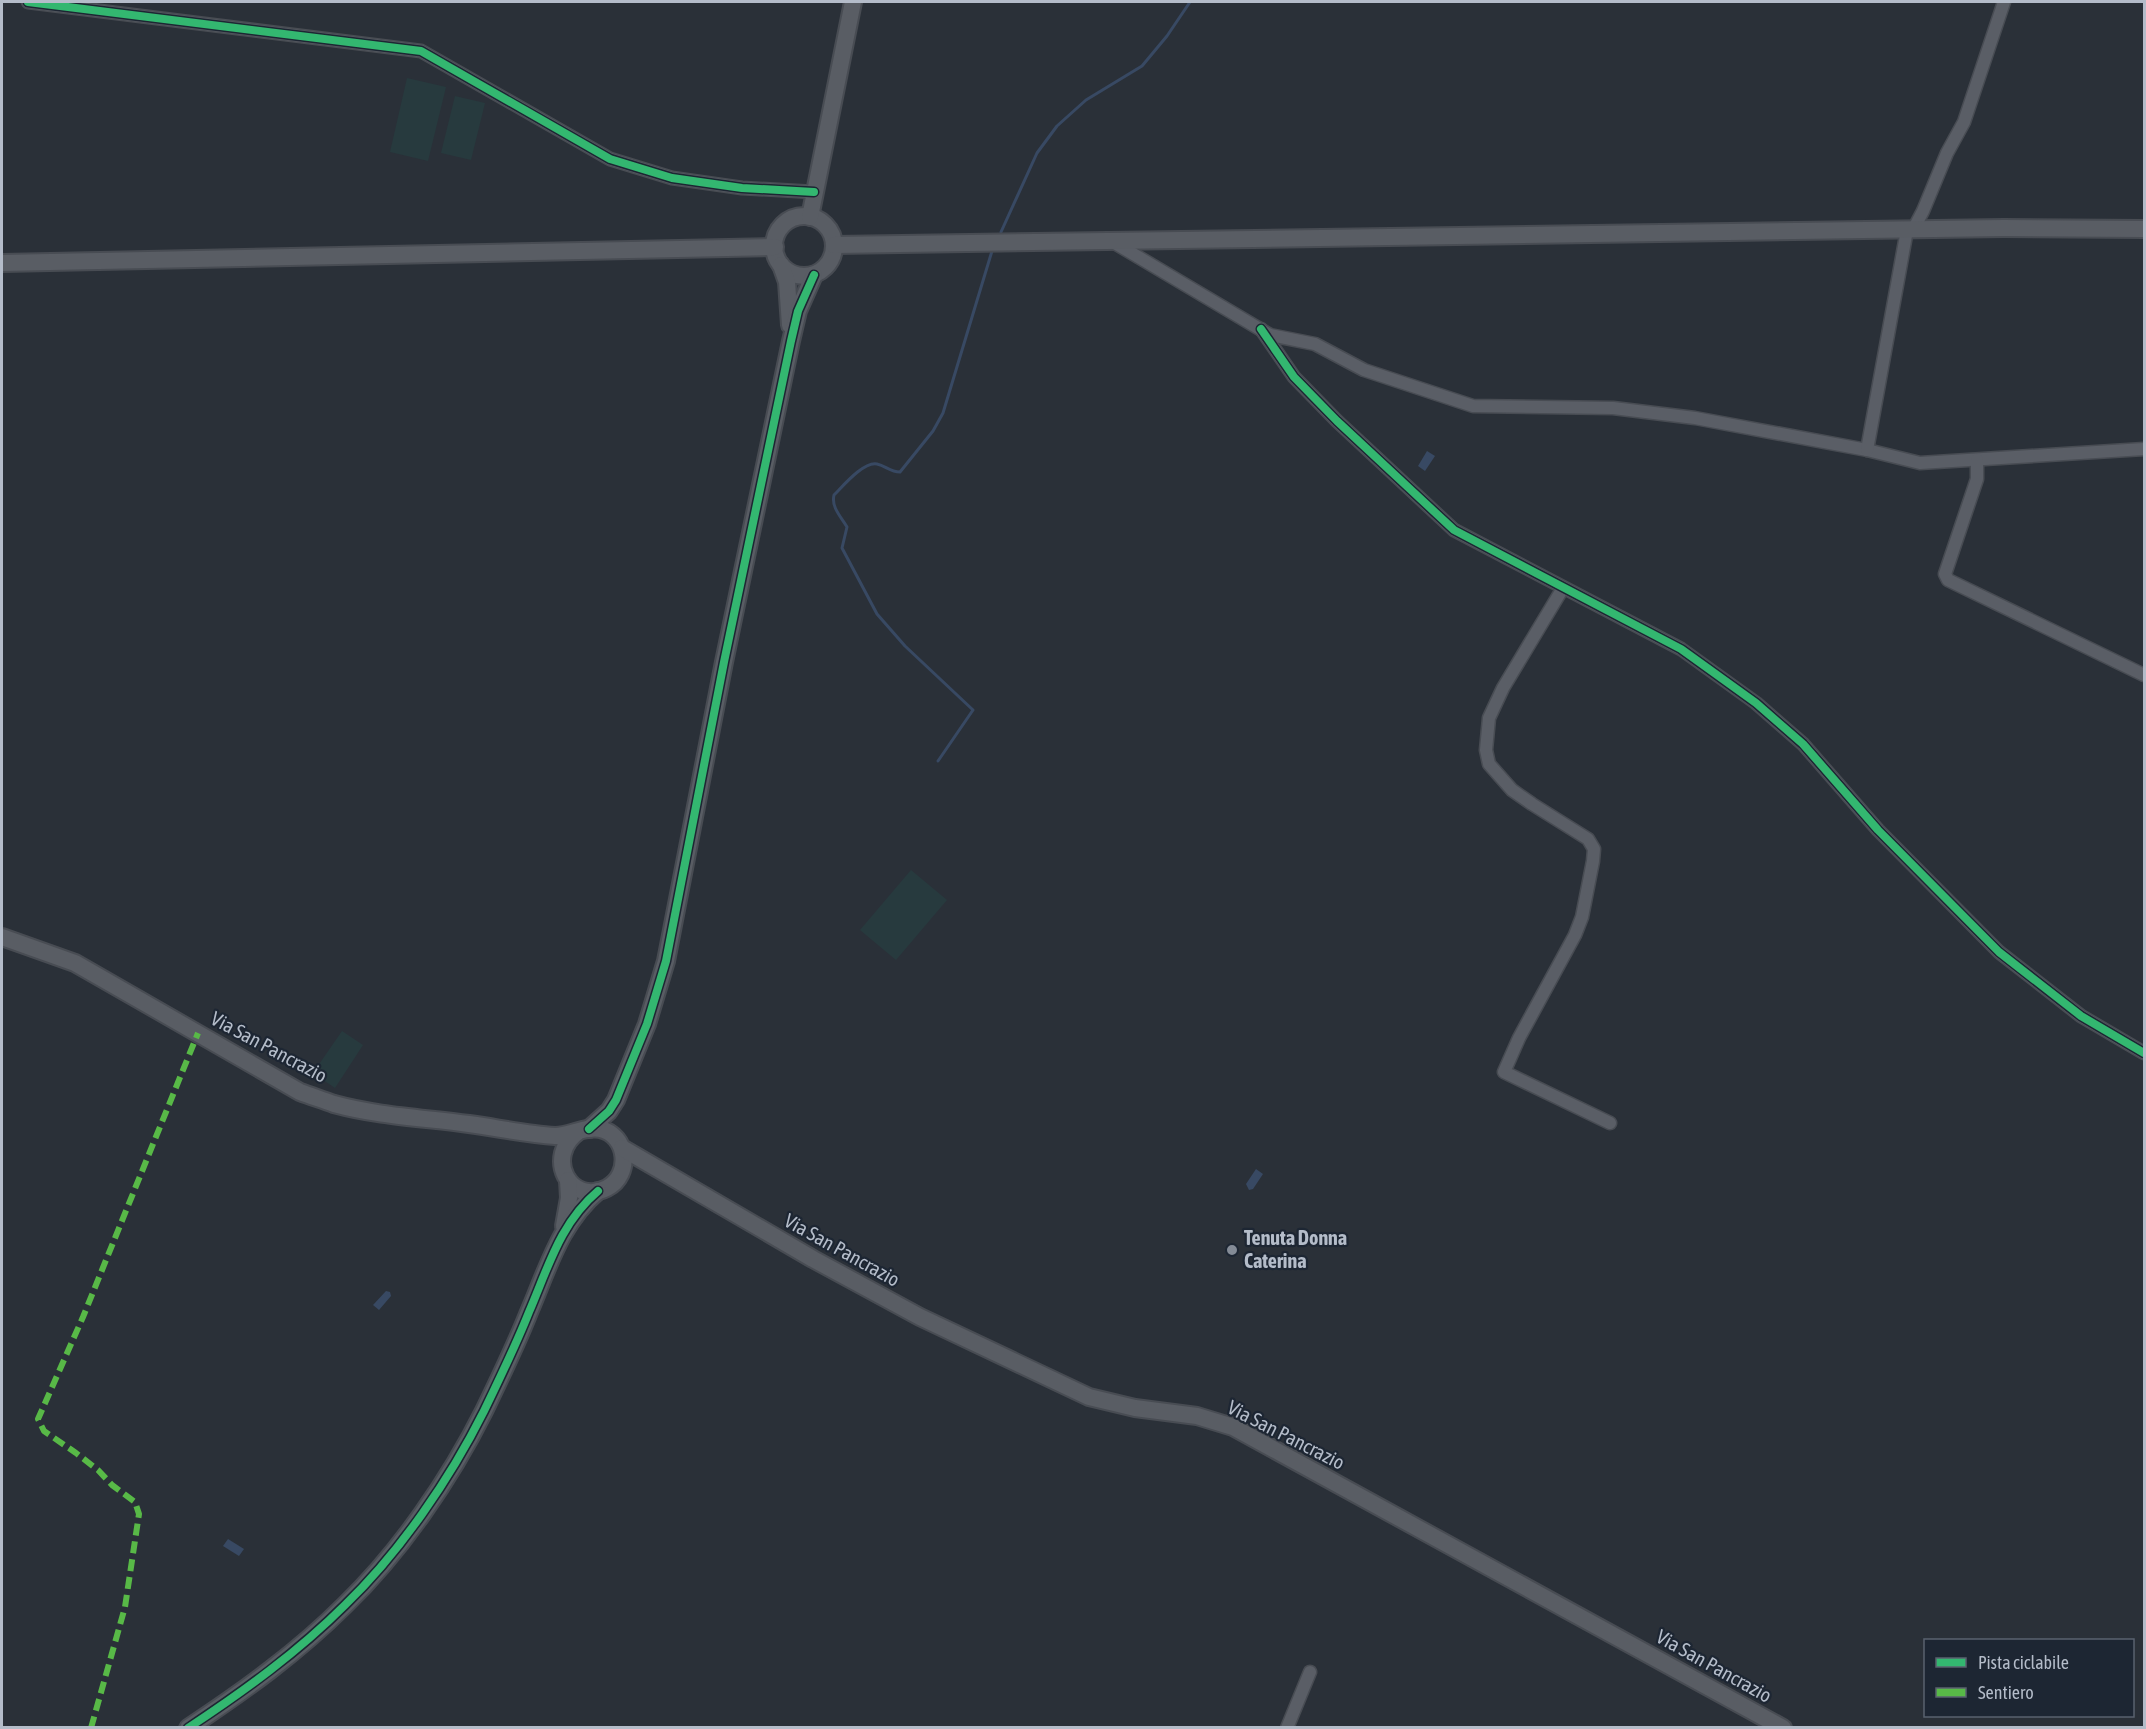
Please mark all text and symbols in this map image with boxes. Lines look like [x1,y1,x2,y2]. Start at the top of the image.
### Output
street label: Via San Pancrazio [207,1006,331,1087]
street label: Via San Pancrazio [781,1208,904,1291]
place label: Tenuta Donna Caterina [1244,1226,1347,1272]
marker: Tenuta Donna Caterina [1225,1243,1239,1257]
street label: Via San Pancrazio [1224,1395,1349,1474]
street label: Via San Pancrazio [1653,1624,1776,1707]
legend [1924,1639,2134,1717]
text: Pista ciclabile [1978,1652,2069,1673]
text: Sentiero [1978,1682,2034,1703]

